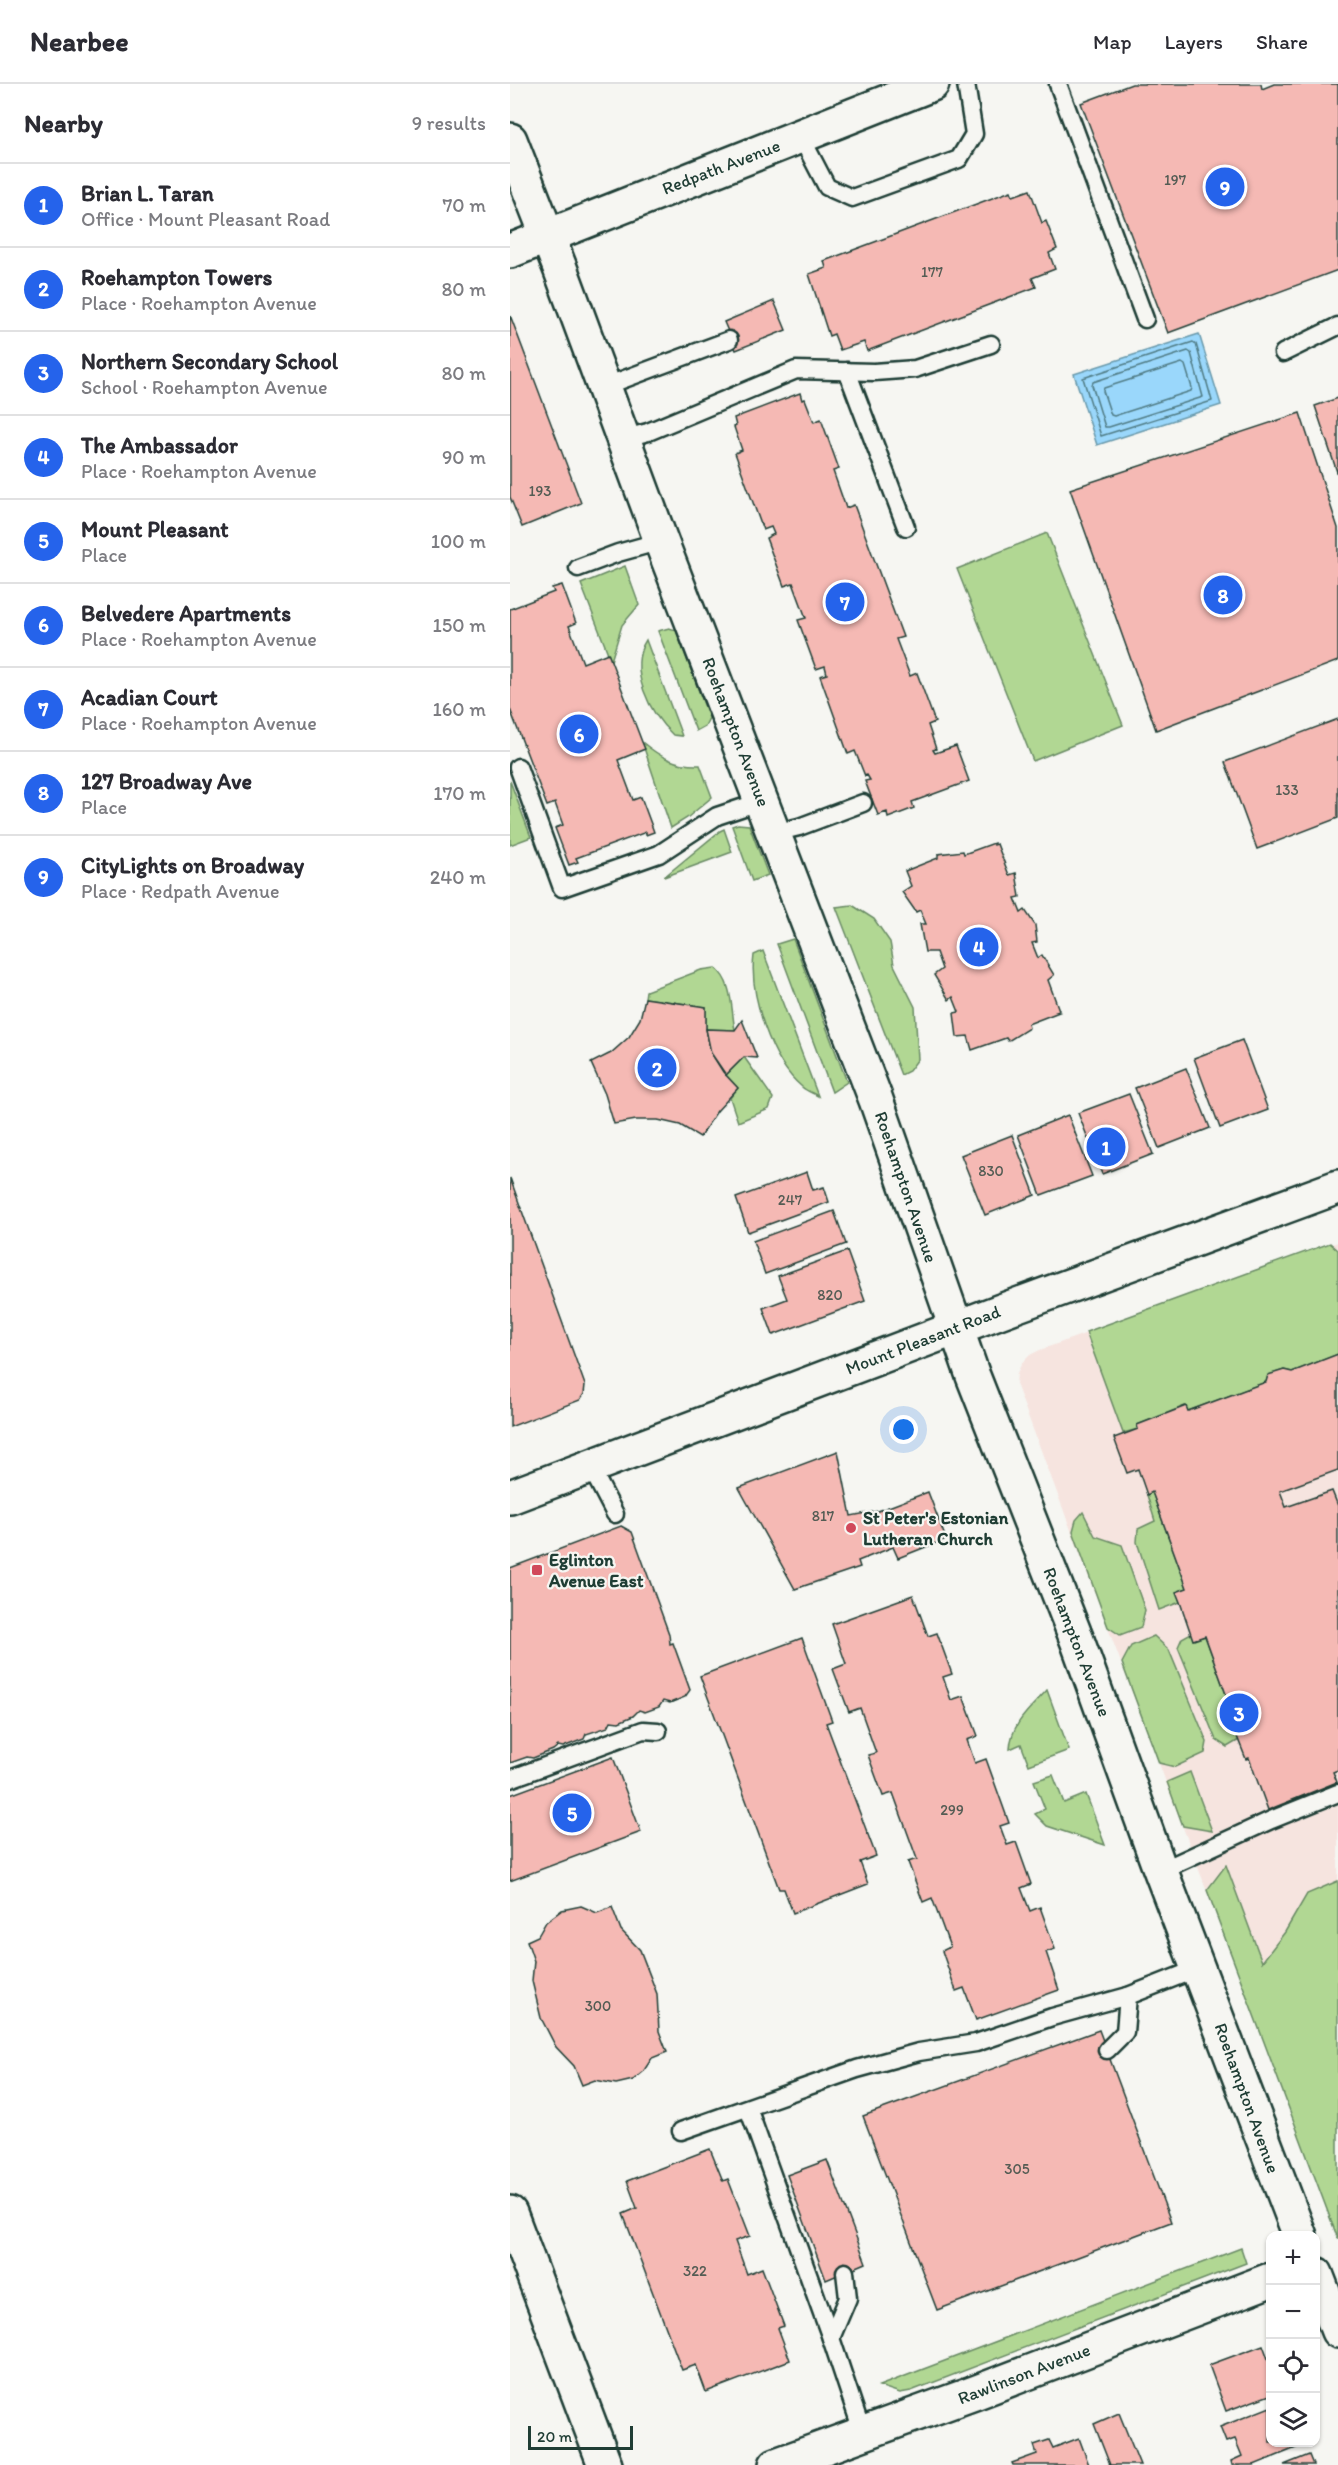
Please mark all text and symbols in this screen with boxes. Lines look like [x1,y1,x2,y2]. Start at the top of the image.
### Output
text: Nearbee [30,24,129,58]
text: Map [1093,29,1132,54]
text: Layers [1165,29,1223,54]
text: Share [1256,29,1308,54]
text: Nearby [24,107,103,139]
text: 9 results [412,111,486,135]
street label: Redpath Avenue [659,134,783,200]
pin: 9 [1206,164,1244,210]
house number: 197 [1164,171,1187,189]
text: Brian L. Taran [81,180,214,207]
text: 1 [39,193,48,217]
text: 70 m [442,193,486,217]
text: Office · Mount Pleasant Road [81,207,330,231]
house number: 177 [921,263,943,281]
text: Roehampton Towers [81,264,272,291]
text: 2 [38,277,49,301]
text: 80 m [441,277,486,301]
text: Place · Roehampton Avenue [81,291,317,315]
text: Northern Secondary School [81,348,338,375]
text: 3 [38,361,49,385]
text: 80 m [441,361,486,385]
text: School · Roehampton Avenue [81,375,328,399]
text: The Ambassador [81,432,238,459]
text: 4 [37,445,50,469]
text: 90 m [442,445,486,469]
text: Place · Roehampton Avenue [81,459,317,483]
house number: 193 [529,482,551,500]
text: Mount Pleasant [81,516,229,543]
text: 5 [38,529,49,553]
text: 100 m [431,529,486,553]
text: Place [81,543,127,567]
pin: 8 [1204,572,1242,618]
pin: 7 [826,580,864,624]
text: Belvedere Apartments [81,600,291,627]
text: 6 [38,613,49,637]
text: 150 m [433,613,486,637]
text: Place · Roehampton Avenue [81,627,317,651]
street label: Roehampton Avenue [697,654,775,810]
text: Acadian Court [81,684,218,711]
text: 7 [39,697,48,721]
text: 160 m [433,697,486,721]
text: Place · Roehampton Avenue [81,711,317,735]
pin: 6 [560,712,598,756]
text: 127 Broadway Ave [81,768,252,795]
text: 8 [38,781,49,805]
text: 170 m [433,781,486,805]
house number: 133 [1275,781,1299,799]
text: Place [81,795,127,819]
text: CityLights on Broadway [81,852,304,879]
text: 9 [38,865,49,889]
text: 240 m [430,865,486,889]
text: Place · Redpath Avenue [81,879,280,903]
pin: 4 [960,924,998,970]
pin: 2 [638,1046,676,1090]
street label: Roehampton Avenue [870,1109,942,1265]
pin: 1 [1086,1124,1126,1170]
house number: 830 [978,1162,1004,1180]
house number: 247 [778,1191,803,1209]
house number: 820 [817,1286,843,1304]
street label: Mount Pleasant Road [842,1300,1004,1380]
your location [889,1415,918,1444]
house number: 817 [812,1507,835,1525]
place label: St Peter's Estonian Lutheran Church [863,1507,1009,1550]
marker: St Peter's Estonian Lutheran Church [844,1521,858,1535]
place label: Eglinton Avenue East [548,1549,644,1592]
marker: Eglinton Avenue East [530,1563,544,1577]
street label: Roehampton Avenue [1038,1564,1116,1720]
pin: 3 [1220,1690,1258,1736]
pin: 5 [552,1790,592,1836]
house number: 299 [940,1801,964,1819]
house number: 300 [585,1997,611,2015]
street label: Roehampton Avenue [1210,2020,1284,2176]
house number: 305 [1004,2160,1030,2178]
map controls [1266,2231,1320,2447]
button: + [1266,2231,1320,2285]
house number: 322 [683,2262,707,2280]
button: − [1266,2285,1320,2339]
street label: Rawlinson Avenue [955,2339,1093,2409]
button: locate [1266,2339,1320,2393]
button: layers [1266,2393,1320,2447]
scale bar [528,2423,633,2450]
text: 20 m [537,2427,572,2446]

